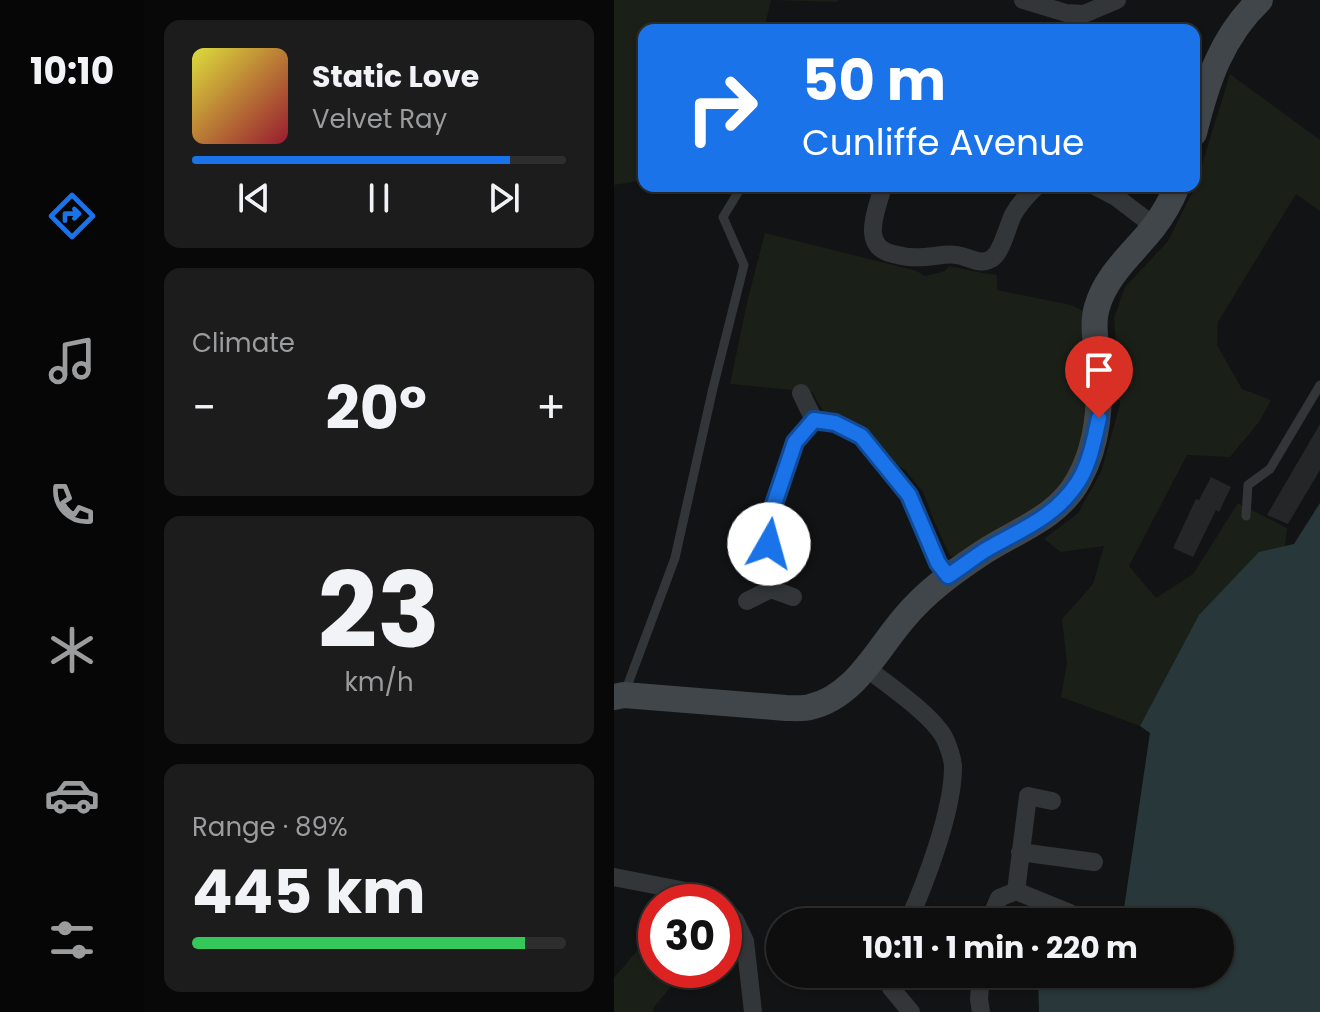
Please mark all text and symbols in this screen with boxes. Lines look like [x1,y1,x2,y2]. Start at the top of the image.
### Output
text: 50 m [802,41,946,120]
text: 10:10 [30,46,114,97]
text: Static Love [312,55,479,98]
icon: right [670,56,774,160]
text: Velvet Ray [312,101,447,137]
text: Cunliffe Avenue [802,117,1084,168]
icon: previous [232,176,276,220]
icon: pause [357,176,401,220]
icon: next [482,176,526,220]
icon: directions [44,188,100,244]
text: Climate [192,325,295,361]
icon: music [44,333,100,389]
pin [1065,336,1133,418]
icon: arrive [1077,348,1121,392]
text: 20° [326,366,427,450]
text: − [192,377,216,438]
text: + [536,377,566,438]
icon: phone [44,477,100,533]
position arrow [727,502,811,586]
text: 23 [318,538,440,683]
icon: climate [44,622,100,678]
text: km/h [344,664,414,700]
icon: car [44,767,100,823]
text: Range · 89% [192,809,348,845]
text: 445 km [192,850,426,934]
speed limit sign: 30 [638,884,742,988]
icon: filters [44,912,100,968]
text: 10:11 · 1 min · 220 m [862,926,1138,969]

